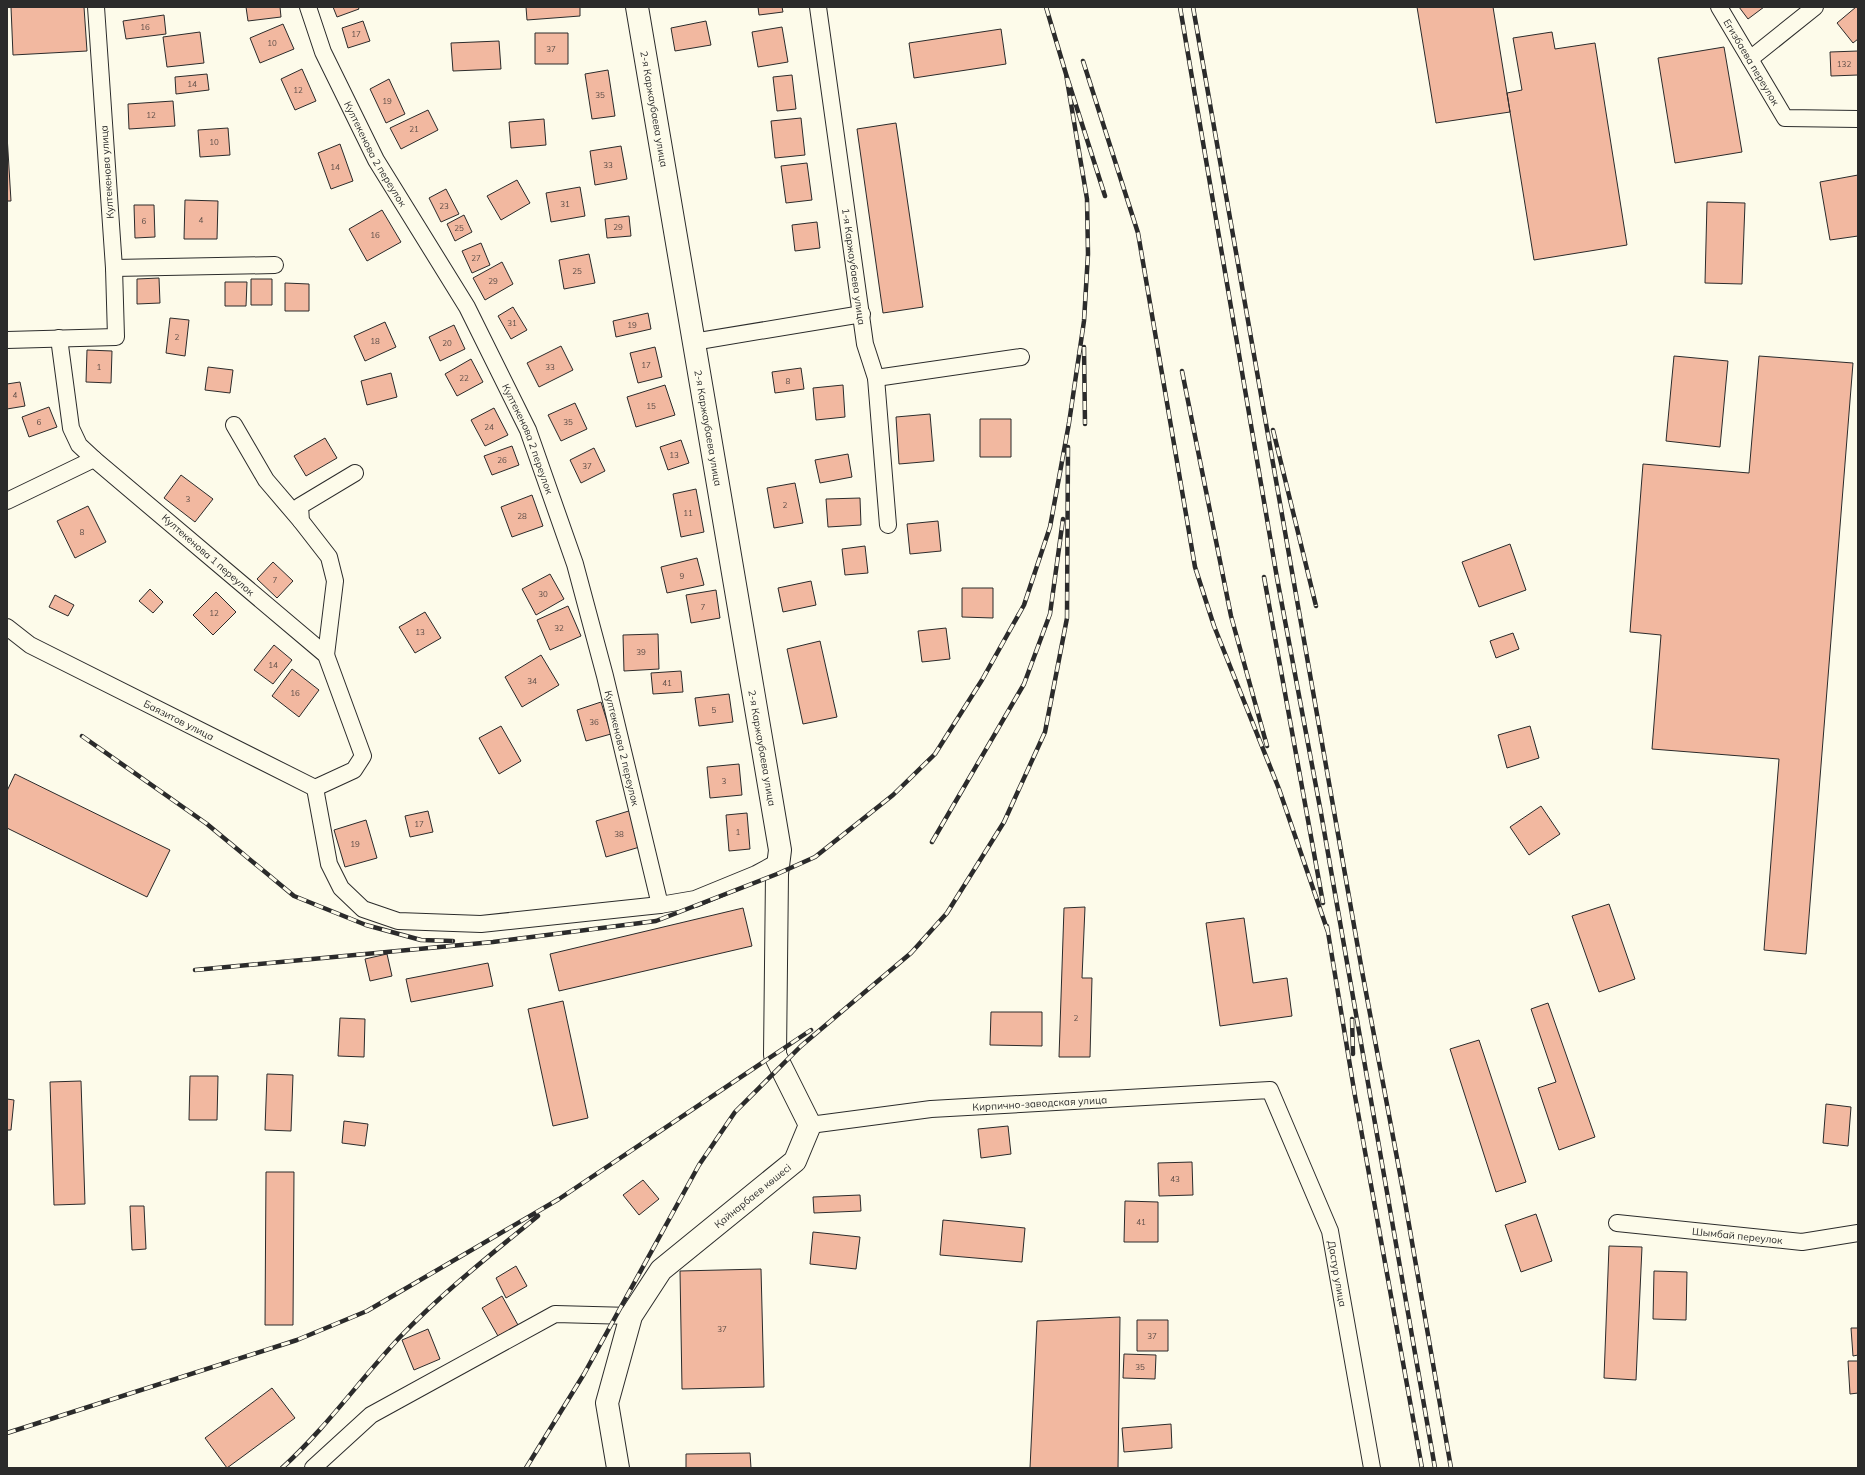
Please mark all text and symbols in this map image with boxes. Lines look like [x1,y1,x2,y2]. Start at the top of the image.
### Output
street label: Егизбаева переулок [1721,16,1783,108]
house number: 16 [140,22,150,32]
house number: 17 [351,29,361,39]
house number: 10 [267,38,277,48]
house number: 37 [546,44,556,54]
street label: 2-я Каржаубаева улица [637,50,671,168]
house number: 132 [1837,59,1851,69]
house number: 14 [187,79,197,89]
house number: 12 [293,85,303,95]
house number: 35 [595,90,605,100]
house number: 19 [382,96,392,106]
street label: Култекенова 2 переулок [342,99,410,209]
house number: 12 [146,110,156,120]
house number: 21 [409,124,419,134]
street label: Култекенова улица [97,125,117,219]
house number: 10 [209,137,219,147]
house number: 33 [603,160,613,170]
house number: 14 [330,162,340,172]
house number: 31 [560,199,570,209]
house number: 23 [439,201,449,211]
street label: 1-я Каржаубаева улица [840,207,869,326]
house number: 4 [199,215,204,225]
house number: 6 [142,216,147,226]
house number: 29 [613,222,623,232]
house number: 25 [454,223,464,233]
house number: 16 [370,230,380,240]
house number: 27 [471,253,481,263]
house number: 25 [572,266,582,276]
house number: 29 [488,276,498,286]
house number: 31 [507,318,517,328]
house number: 19 [627,320,637,330]
house number: 2 [175,332,180,342]
house number: 18 [370,336,380,346]
house number: 20 [442,338,452,348]
house number: 17 [641,360,651,370]
house number: 1 [97,362,102,372]
house number: 33 [545,362,555,372]
street label: 2-я Каржаубаева улица [691,369,725,487]
house number: 22 [459,373,469,383]
house number: 8 [786,376,791,386]
street label: Култекенова 2 переулок [499,381,557,496]
house number: 4 [13,390,18,400]
house number: 15 [646,401,656,411]
house number: 6 [37,417,42,427]
house number: 35 [563,417,573,427]
house number: 24 [484,422,494,432]
house number: 13 [669,450,679,460]
house number: 26 [497,455,507,465]
house number: 37 [582,461,592,471]
house number: 3 [186,494,191,504]
house number: 2 [783,500,788,510]
house number: 11 [683,508,693,518]
street label: Култекенова 1 переулок [159,511,257,599]
house number: 28 [517,511,527,521]
house number: 8 [80,527,85,537]
house number: 9 [680,571,685,581]
house number: 7 [273,575,278,585]
house number: 30 [538,589,548,599]
house number: 7 [701,602,706,612]
house number: 12 [209,608,219,618]
house number: 32 [554,623,564,633]
house number: 13 [415,627,425,637]
house number: 39 [636,647,646,657]
house number: 14 [268,660,278,670]
house number: 34 [527,676,537,686]
house number: 41 [662,678,672,688]
house number: 16 [290,688,300,698]
street label: Култекенова 2 переулок [602,689,643,808]
street label: 2-я Каржаубаева улица [745,689,779,807]
street label: Баязитов улица [142,697,216,743]
house number: 5 [712,705,717,715]
house number: 36 [589,717,599,727]
house number: 3 [722,776,727,786]
house number: 17 [414,819,424,829]
house number: 1 [736,827,741,837]
house number: 38 [614,829,624,839]
house number: 19 [350,839,360,849]
house number: 2 [1074,1013,1079,1023]
street label: Кирпично-заводская улица [972,1093,1108,1113]
street label: Қайнарбаев көшесі [711,1160,794,1231]
house number: 43 [1170,1174,1180,1184]
house number: 41 [1136,1217,1146,1227]
street label: Шымбай переулок [1692,1224,1784,1247]
street label: Дастур улица [1325,1239,1350,1308]
house number: 37 [717,1324,727,1334]
house number: 37 [1147,1331,1157,1341]
house number: 35 [1135,1362,1145,1372]

